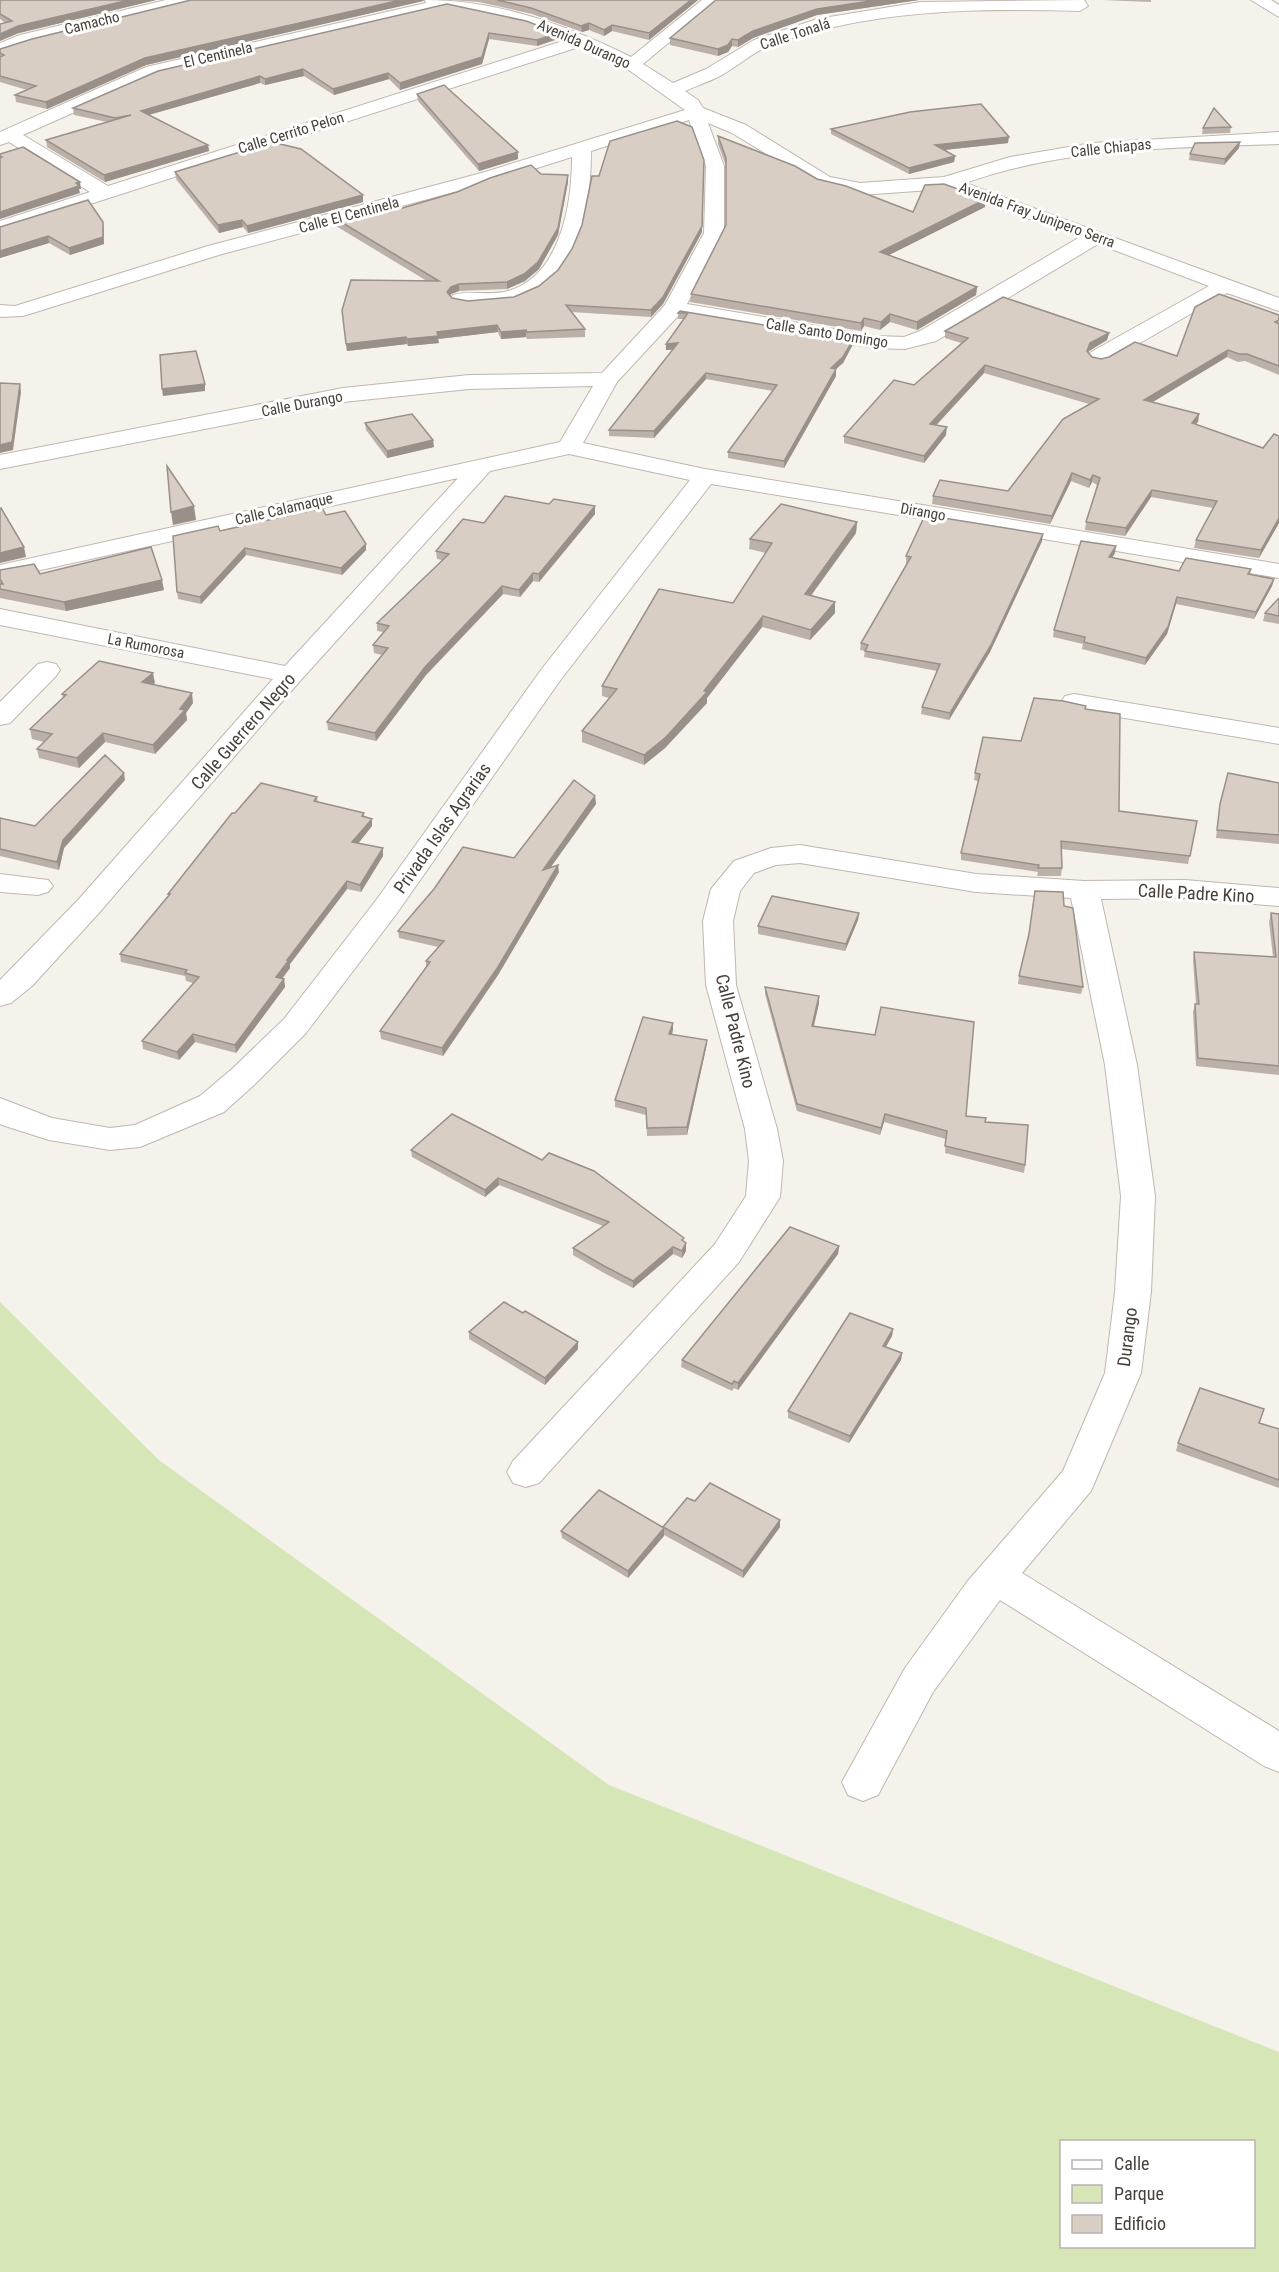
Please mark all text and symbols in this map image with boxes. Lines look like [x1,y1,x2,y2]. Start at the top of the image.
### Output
street label: Camacho [63,8,121,38]
street label: Calle Tonalá [758,14,832,54]
street label: Avenida Durango [535,15,633,73]
street label: El Centinela [182,38,254,72]
street label: Calle Cerrito Pelon [236,108,346,158]
street label: Calle Chiapas [1070,135,1152,161]
street label: Avenida Fray Junipero Serra [957,178,1117,252]
street label: Calle El Centinela [297,193,401,237]
street label: Calle Santo Domingo [765,314,889,352]
street label: Calle Durango [260,387,344,421]
street label: Calle Calamaque [233,489,335,529]
street label: Dirango [899,499,947,525]
street label: La Rumorosa [106,630,186,662]
street label: Calle Guerrero Negro [187,668,299,794]
street label: Privada Islas Agrarias [389,759,495,897]
street label: Calle Padre Kino [1137,879,1255,907]
street label: Calle Padre Kino [712,972,760,1090]
street label: Durango [1113,1306,1141,1368]
legend [1060,2140,1255,2248]
text: Calle [1114,2153,1150,2174]
text: Parque [1114,2183,1164,2204]
text: Edificio [1114,2213,1166,2234]

